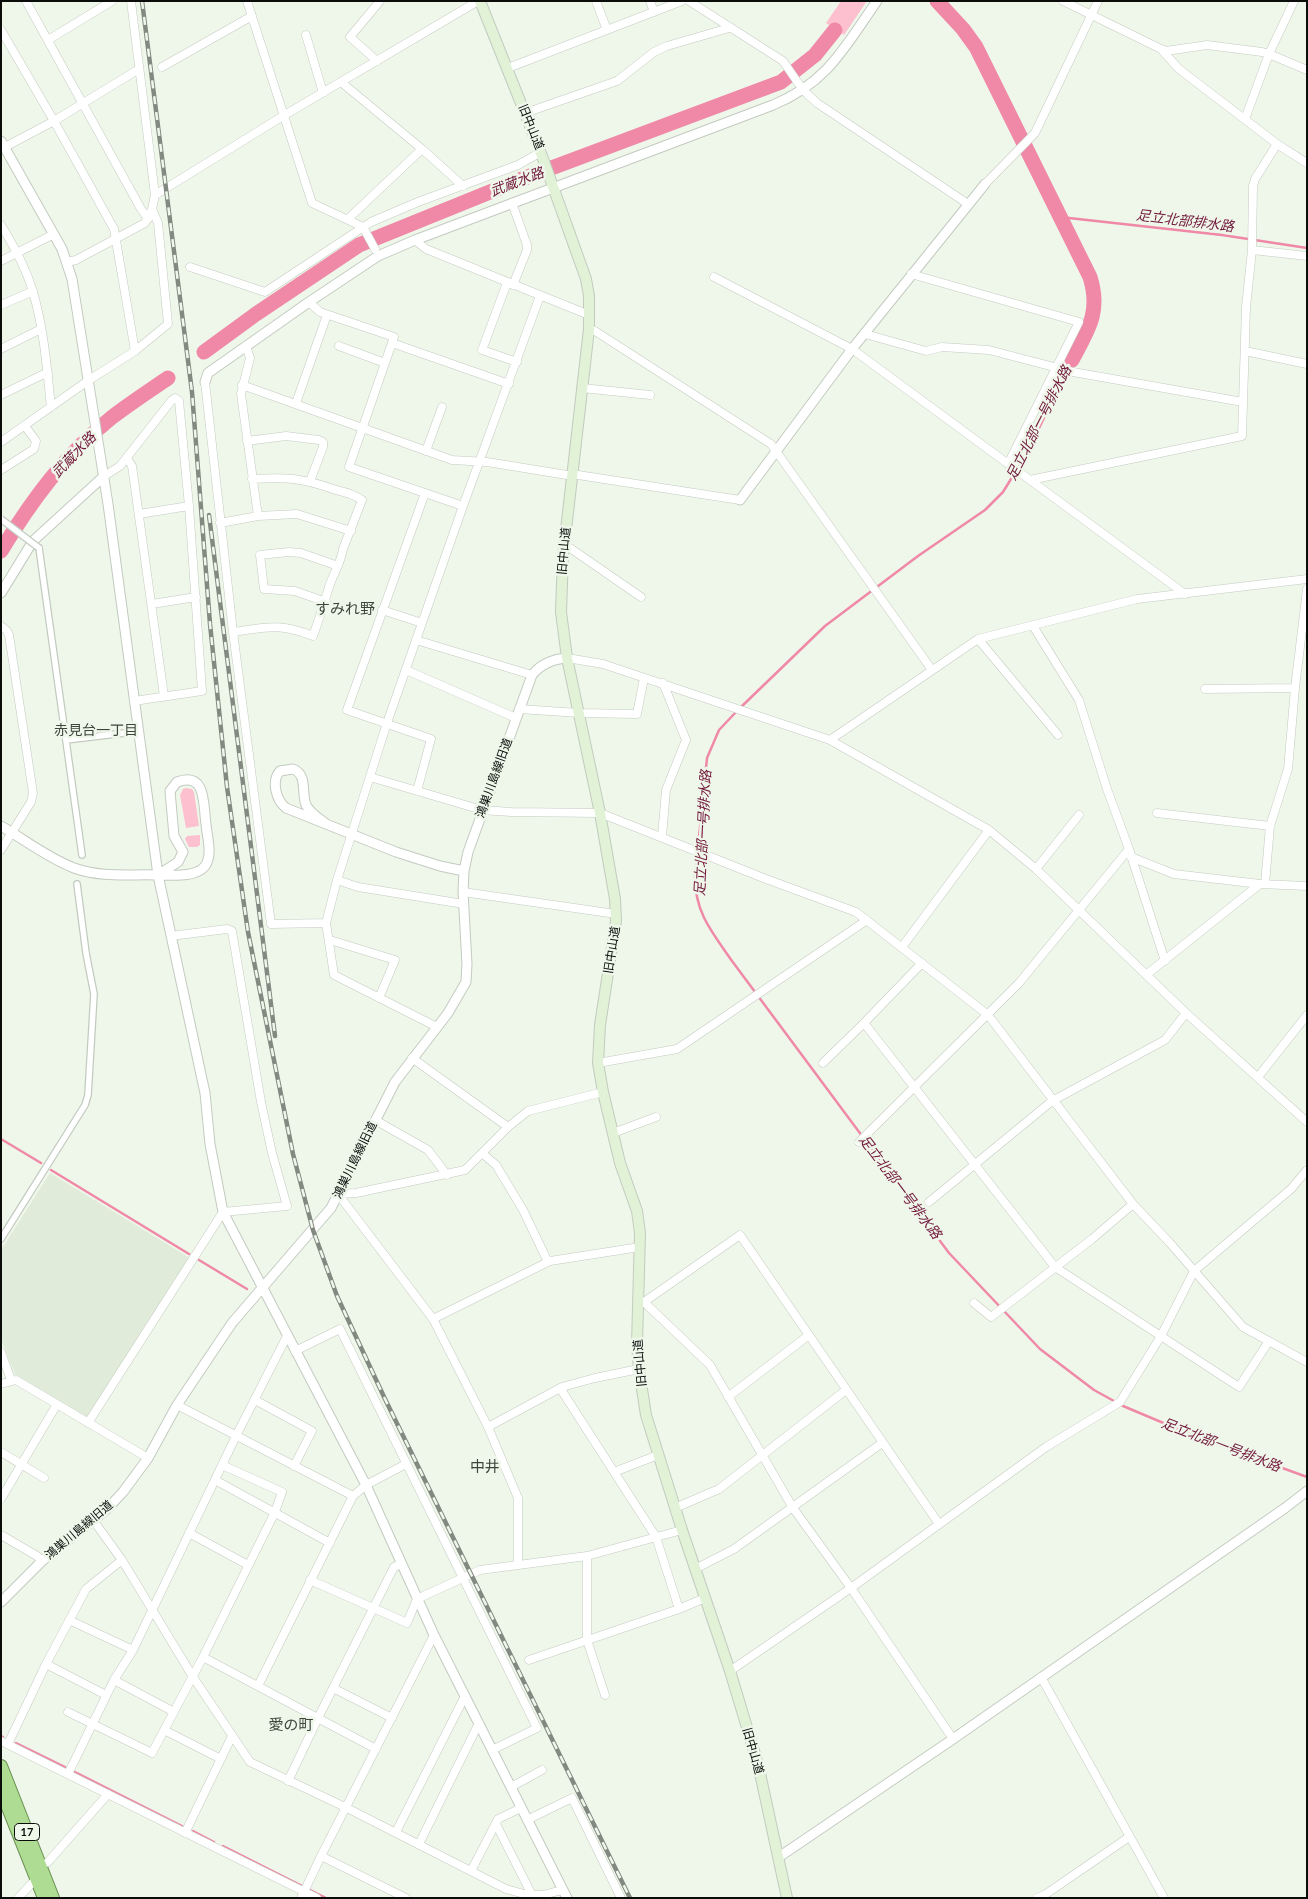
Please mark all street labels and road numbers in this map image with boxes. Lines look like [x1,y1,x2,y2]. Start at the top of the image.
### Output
street label: 旧中山道 [515,102,547,152]
street label: 旧中山道 [555,526,573,576]
street label: 鴻巣川島線旧道 [473,736,515,820]
street label: 旧中山道 [601,925,623,975]
street label: 鴻巣川島線旧道 [330,1119,380,1201]
street label: 旧中山道 [631,1338,649,1388]
street label: 鴻巣川島線旧道 [42,1497,116,1563]
street label: 旧中山道 [739,1726,767,1776]
road number: 17 [15,1824,40,1840]

